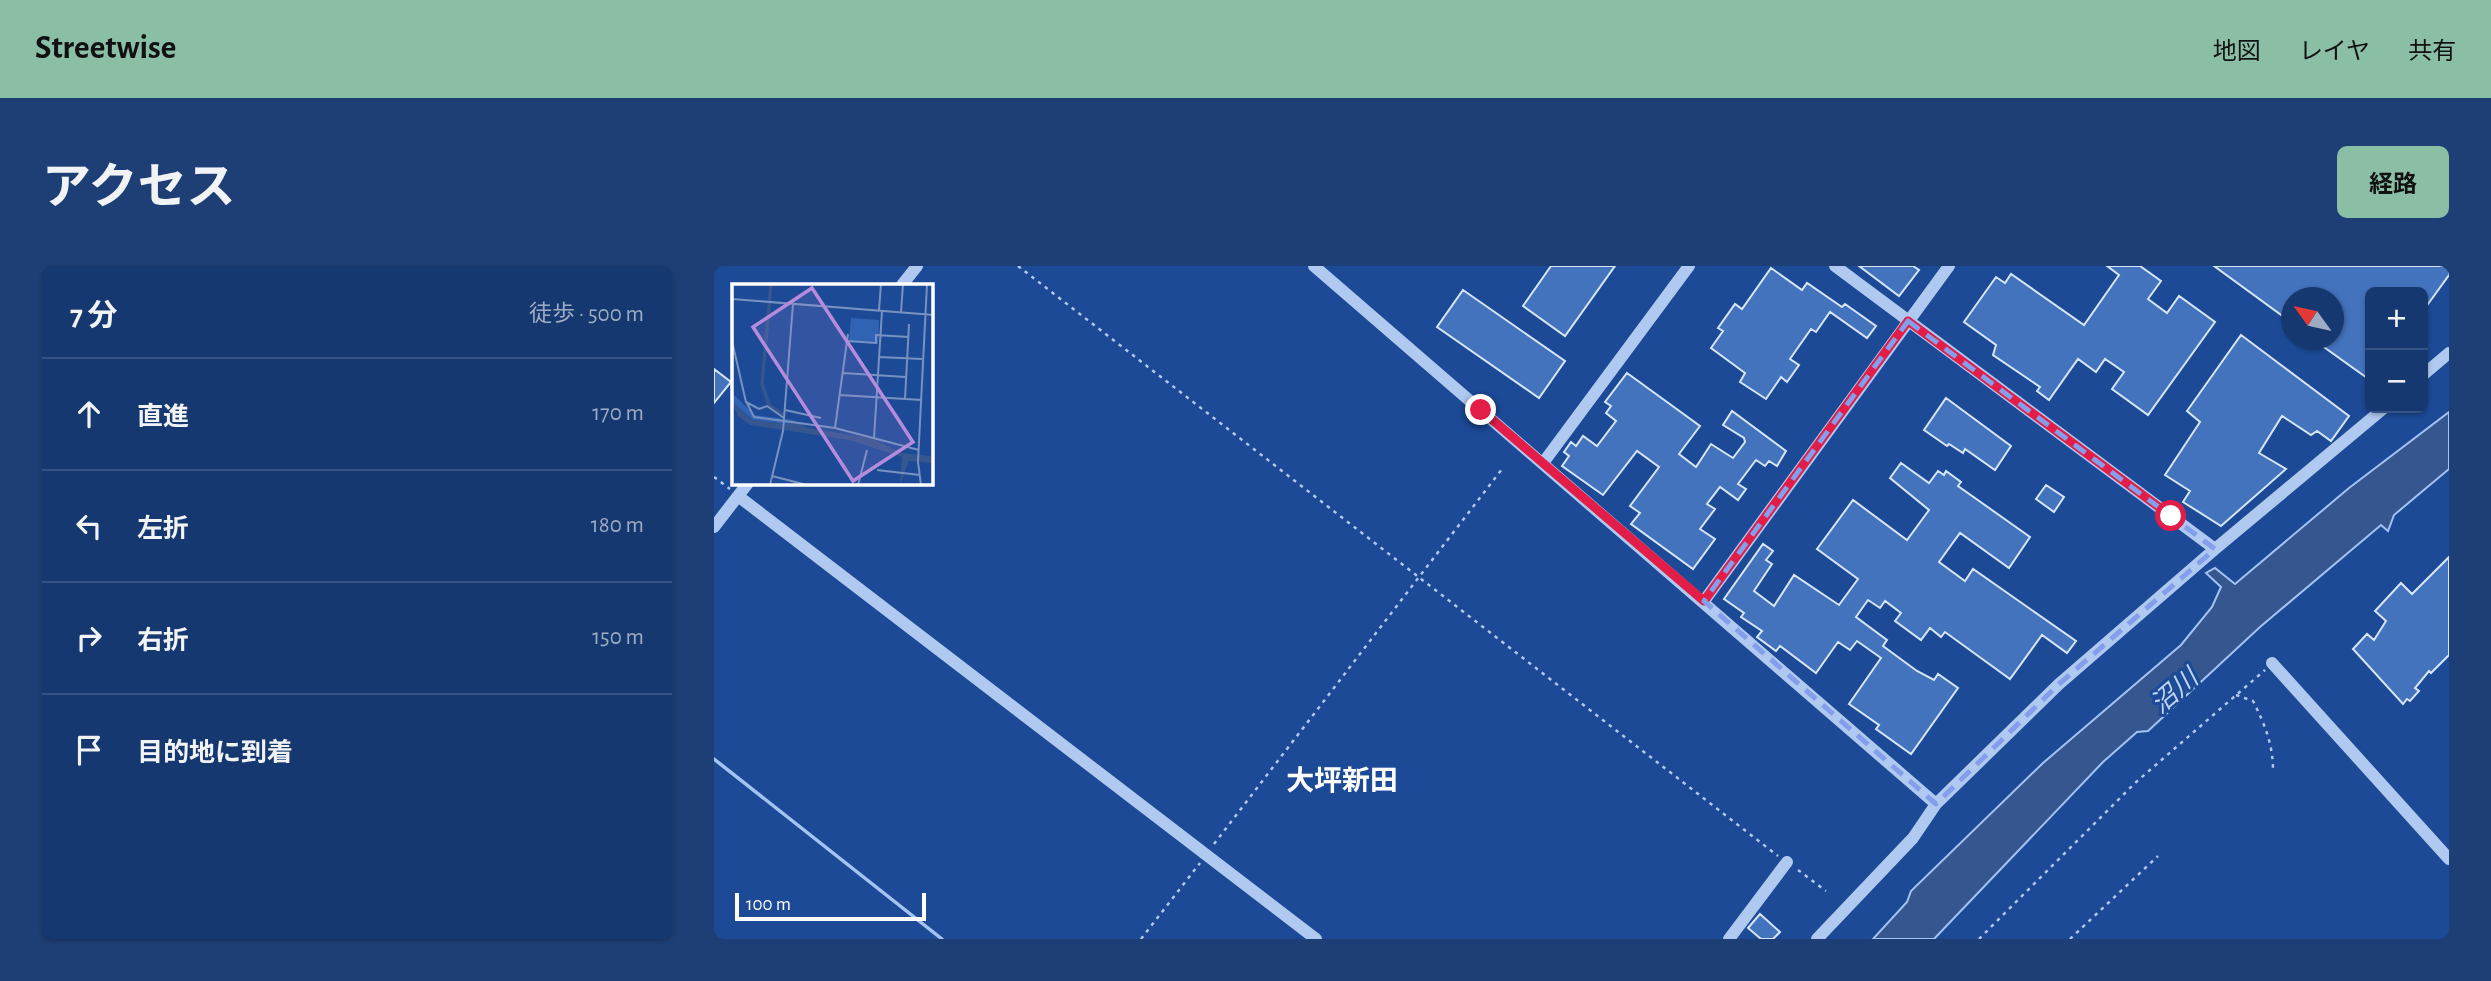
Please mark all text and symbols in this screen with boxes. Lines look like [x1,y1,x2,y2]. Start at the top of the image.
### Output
text: Streetwise [35,32,176,65]
text: 地図 [2213,40,2261,64]
text: レイヤ [2299,40,2370,64]
text: 共有 [2408,40,2456,64]
button: 経路 [2337,146,2449,218]
text: アクセス [42,164,236,213]
inset map [732,284,933,485]
north arrow [2281,287,2344,350]
map controls [2365,287,2428,413]
button: + [2365,287,2428,350]
text: 7 分 [70,301,118,331]
text: 徒歩 · 500 m [529,303,644,326]
button: − [2365,350,2428,413]
route end [1465,394,1496,425]
icon: ahead [70,395,108,433]
text: 170 m [592,402,644,425]
text: 直進 [137,404,189,430]
route start [2155,500,2186,531]
icon: left [70,507,108,545]
text: 180 m [591,514,644,537]
text: 左折 [137,516,189,542]
icon: right [70,619,108,657]
text: 150 m [592,626,644,649]
text: 右折 [137,628,189,654]
water label: 沼川 [2146,662,2205,719]
icon: arrive [70,731,108,769]
text: 目的地に到着 [137,740,293,766]
district label: 大坪新田 [1286,766,1398,796]
scale bar [735,890,926,922]
text: 100 m [746,895,791,914]

